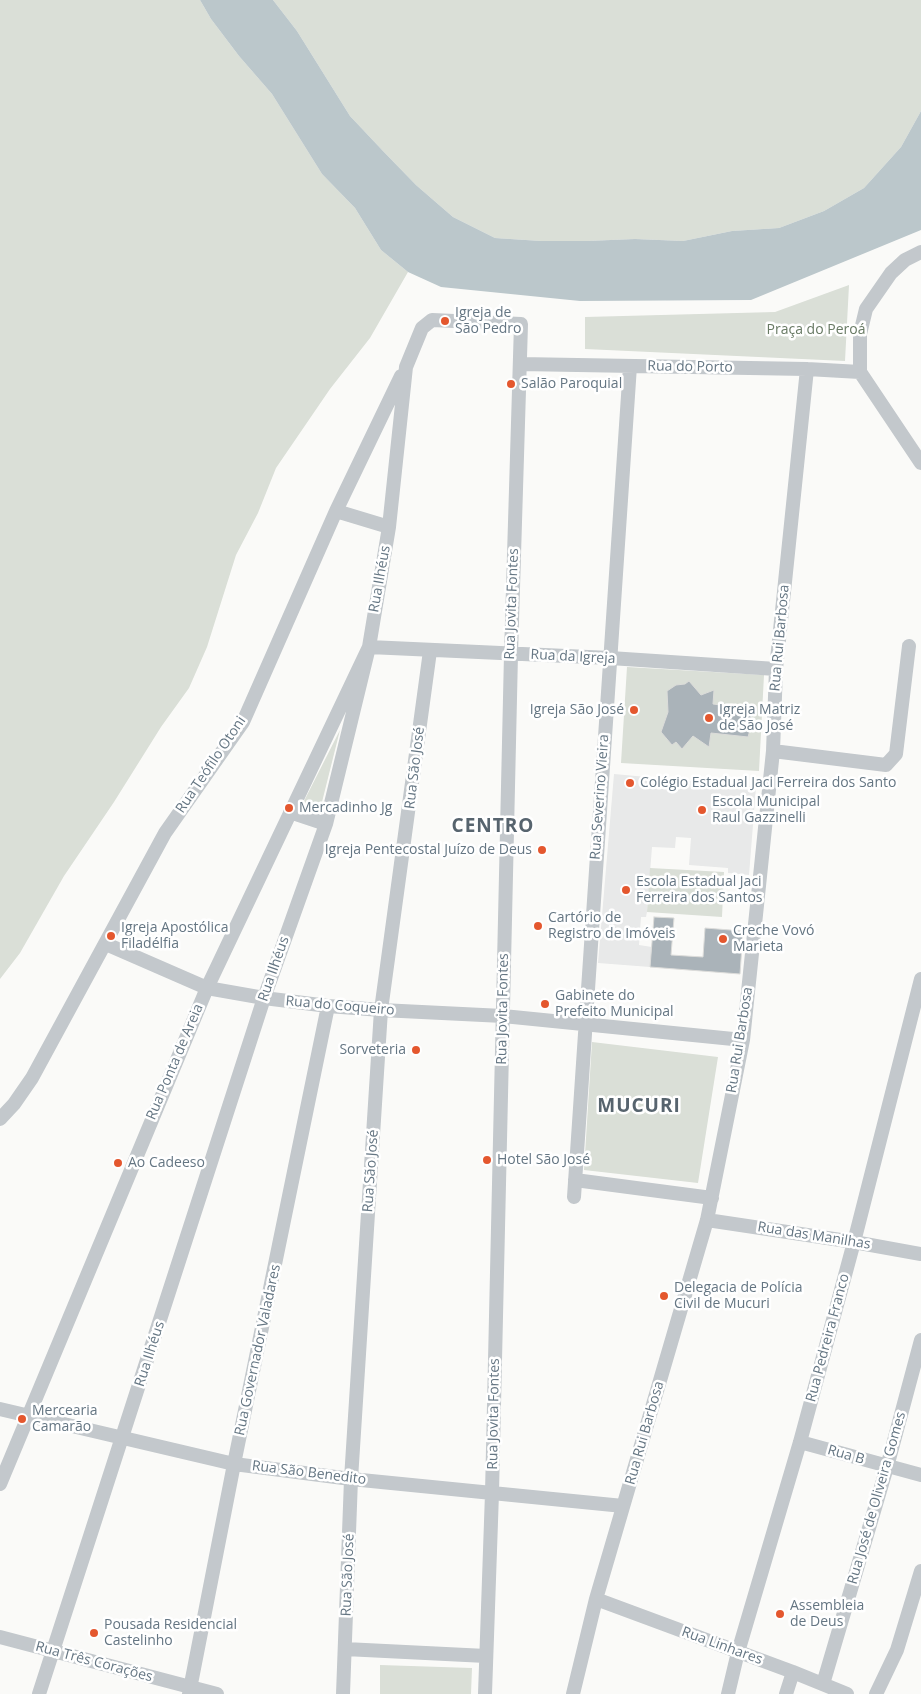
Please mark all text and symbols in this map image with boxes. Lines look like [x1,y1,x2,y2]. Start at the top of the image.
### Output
place label: Igreja de São Pedro [455,305,522,338]
marker: Igreja de São Pedro [439,315,451,327]
park label: Praça do Peroá [767,322,865,338]
street label: Rua do Porto [647,358,733,376]
place label: Salão Paroquial [521,376,622,392]
marker: Salão Paroquial [505,378,517,390]
street label: Rua Ilhéus [366,544,394,614]
street label: Rua Jovita Fontes [502,548,522,660]
street label: Rua Rui Barbosa [767,584,793,692]
street label: Rua da Igreja [530,646,616,668]
place label: Igreja São José [530,702,624,718]
place label: Igreja Matriz de São José [719,702,800,734]
marker: Igreja São José [628,704,640,716]
marker: Igreja Matriz de São José [703,712,715,724]
street label: Rua Teófilo Otoni [172,714,250,816]
street label: Rua São José [402,726,428,810]
street label: Rua Severino Vieira [587,734,613,860]
place label: Colégio Estadual Jaci Ferreira dos Santo [640,775,896,791]
marker: Colégio Estadual Jaci Ferreira dos Santo [624,777,636,789]
place label: Escola Municipal Raul Gazzinelli [712,794,820,826]
place label: Mercadinho Jg [299,800,392,816]
marker: Mercadinho Jg [283,802,295,814]
marker: Escola Municipal Raul Gazzinelli [696,804,708,816]
district label: CENTRO [451,816,535,838]
place label: Igreja Pentecostal Juízo de Deus [325,842,532,858]
marker: Igreja Pentecostal Juízo de Deus [536,844,548,856]
place label: Escola Estadual Jaci Ferreira dos Santos [636,874,762,906]
marker: Escola Estadual Jaci Ferreira dos Santos [620,884,632,896]
place label: Cartório de Registro de Imóveis [548,910,675,942]
place label: Igreja Apostólica Filadélfia [121,920,229,952]
marker: Cartório de Registro de Imóveis [532,920,544,932]
place label: Creche Vovó Marieta [733,923,814,956]
marker: Igreja Apostólica Filadélfia [105,930,117,942]
marker: Creche Vovó Marieta [717,933,729,945]
street label: Rua Ilhéus [255,934,293,1004]
street label: Rua Jovita Fontes [494,953,512,1065]
street label: Rua Rui Barbosa [723,986,757,1094]
place label: Gabinete do Prefeito Municipal [555,988,674,1020]
street label: Rua do Coqueiro [285,993,395,1019]
marker: Gabinete do Prefeito Municipal [539,998,551,1010]
street label: Rua Ponta de Areia [143,1002,207,1122]
place label: Sorveteria [339,1042,406,1058]
marker: Sorveteria [410,1044,422,1056]
district label: MUCURI [596,1096,682,1118]
street label: Rua São José [360,1129,382,1213]
place label: Hotel São José [497,1152,590,1168]
marker: Hotel São José [481,1154,493,1166]
place label: Ao Cadeeso [128,1155,205,1171]
marker: Ao Cadeeso [112,1157,124,1169]
street label: Rua das Manilhas [756,1219,872,1253]
street label: Rua Governador Valadares [232,1263,284,1437]
street label: Rua Pedreira Franco [803,1272,853,1404]
place label: Delegacia de Polícia Civil de Mucuri [674,1280,802,1312]
marker: Delegacia de Polícia Civil de Mucuri [658,1290,670,1302]
street label: Rua Ilhéus [132,1319,168,1389]
street label: Rua Jovita Fontes [485,1358,503,1470]
street label: Rua Rui Barbosa [622,1379,668,1487]
place label: Mercearia Camarão [32,1403,98,1435]
street label: Rua José de Oliveira Gomes [844,1410,910,1586]
marker: Mercearia Camarão [16,1413,28,1425]
street label: Rua B [826,1442,866,1468]
street label: Rua São Benedito [251,1458,367,1488]
street label: Rua São José [338,1533,358,1617]
place label: Assembleia de Deus [790,1598,864,1630]
marker: Assembleia de Deus [774,1608,786,1620]
place label: Pousada Residencial Castelinho [104,1617,237,1650]
street label: Rua Linhares [679,1624,765,1668]
marker: Pousada Residencial Castelinho [88,1627,100,1639]
street label: Rua Três Corações [34,1638,154,1686]

